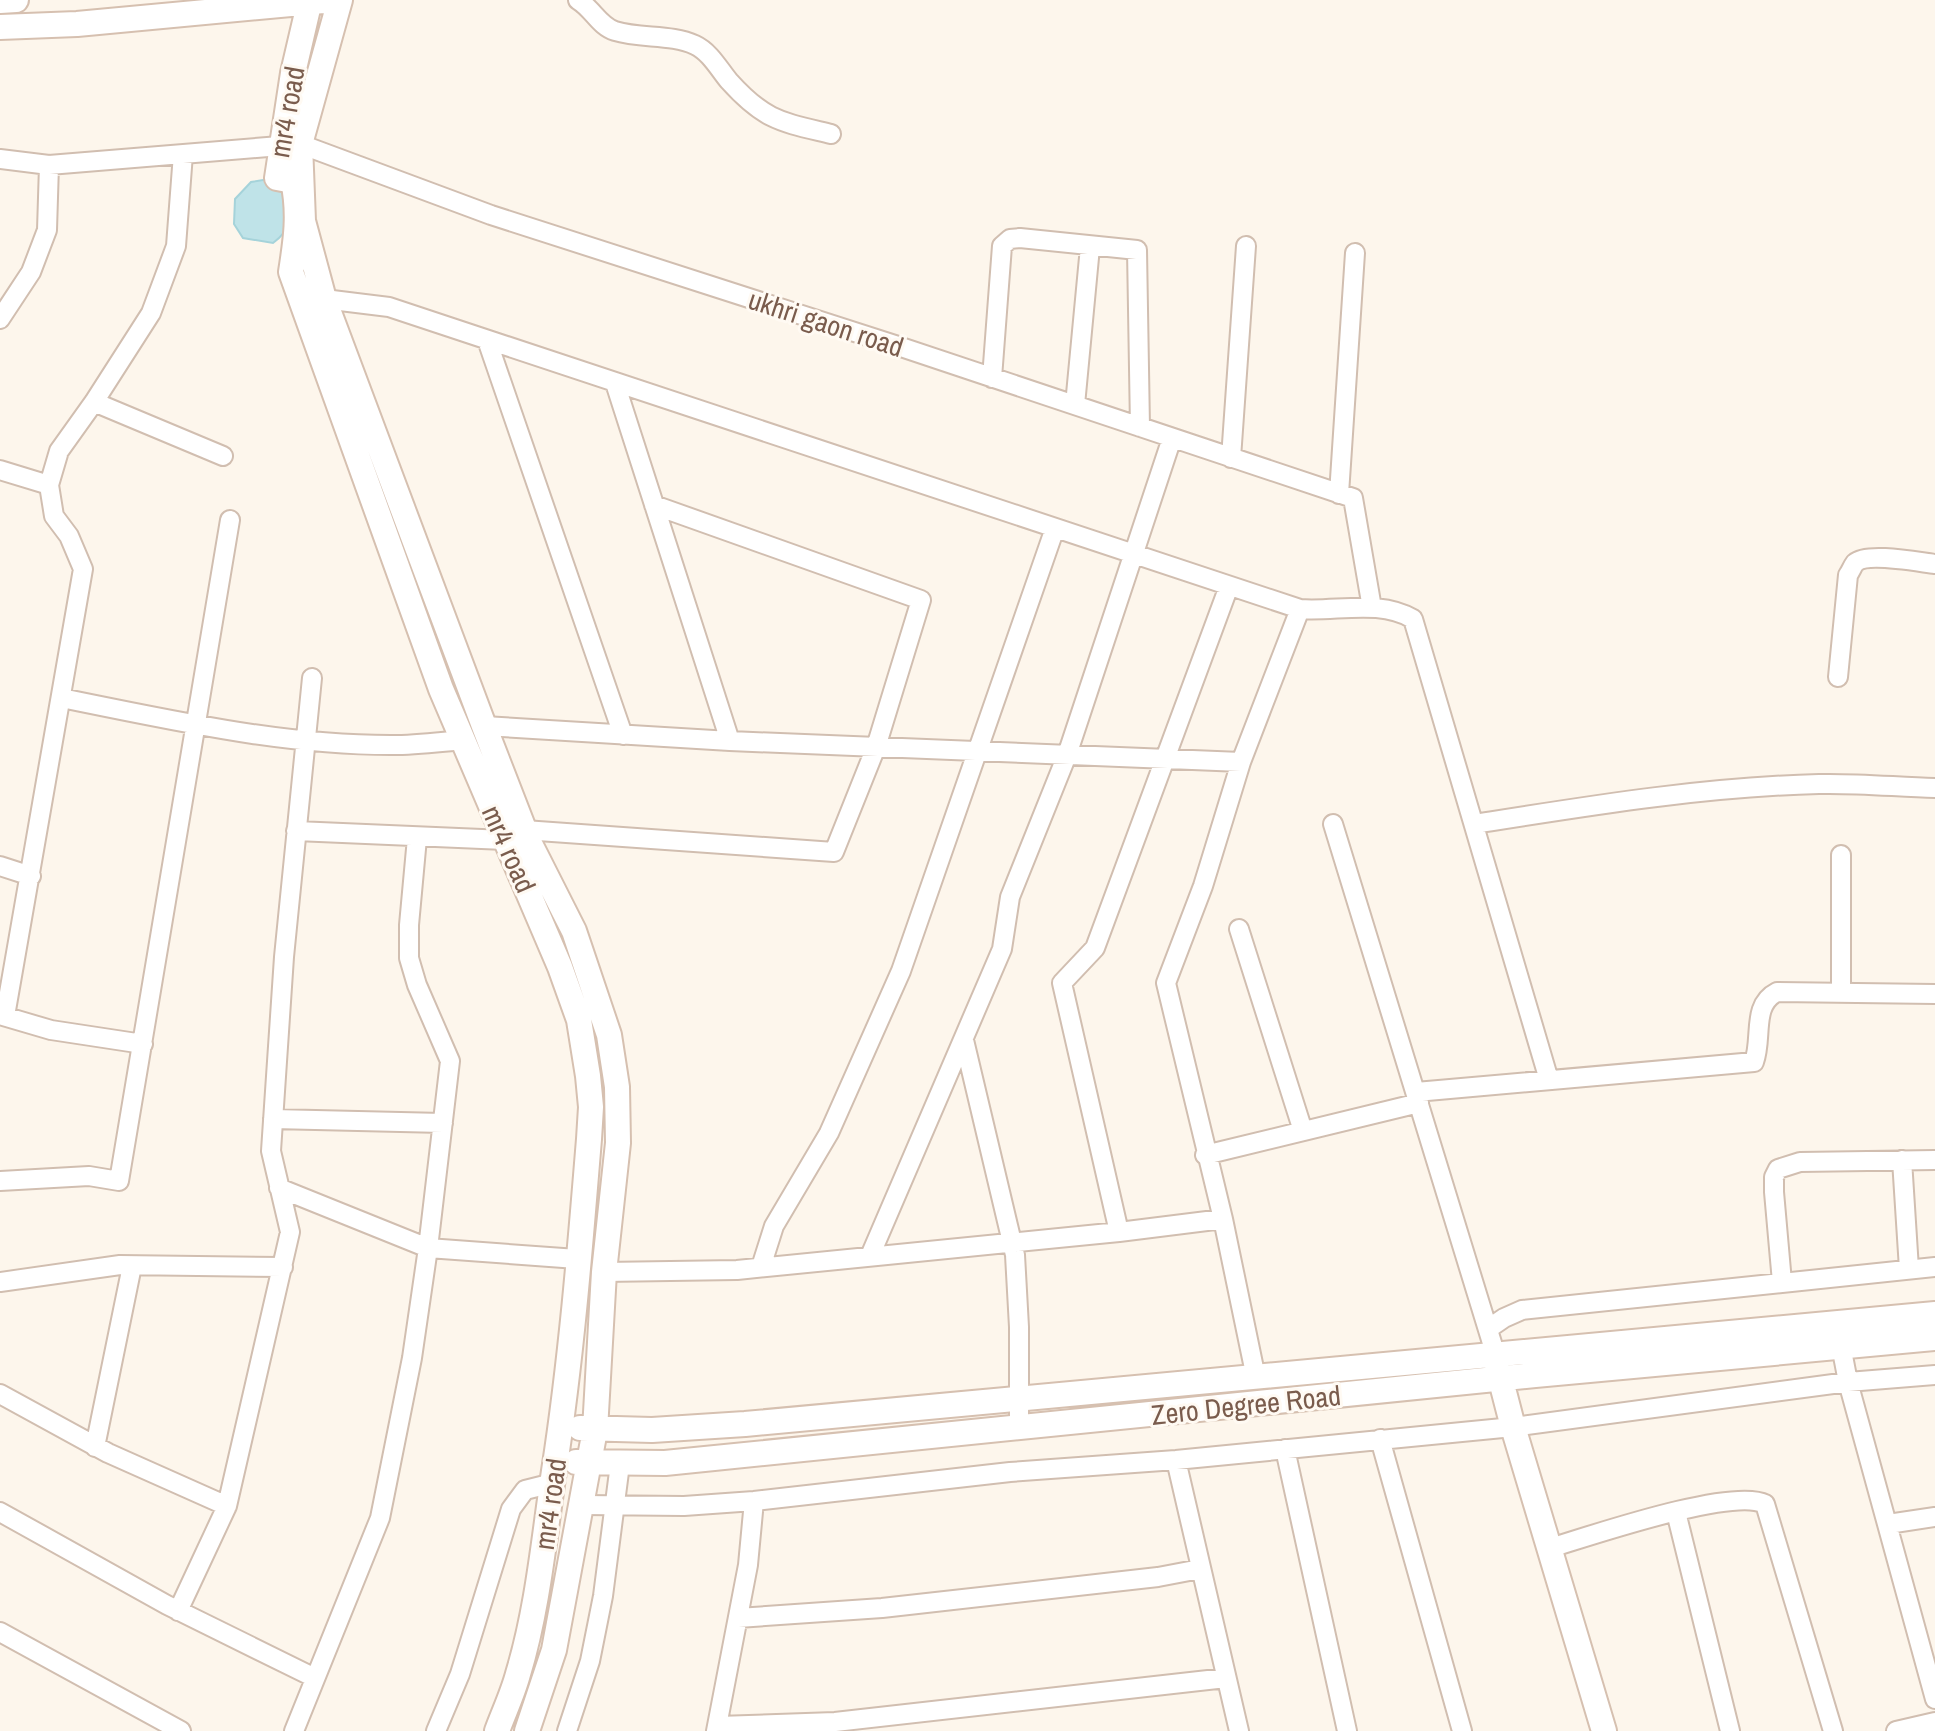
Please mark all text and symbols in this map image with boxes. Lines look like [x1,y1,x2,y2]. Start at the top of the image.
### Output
street label: mr4 road [260,63,314,161]
street label: ukhri gaon road [744,280,908,366]
street label: mr4 road [473,799,545,899]
street label: Zero Degree Road [1149,1376,1343,1434]
street label: mr4 road [525,1456,575,1552]

